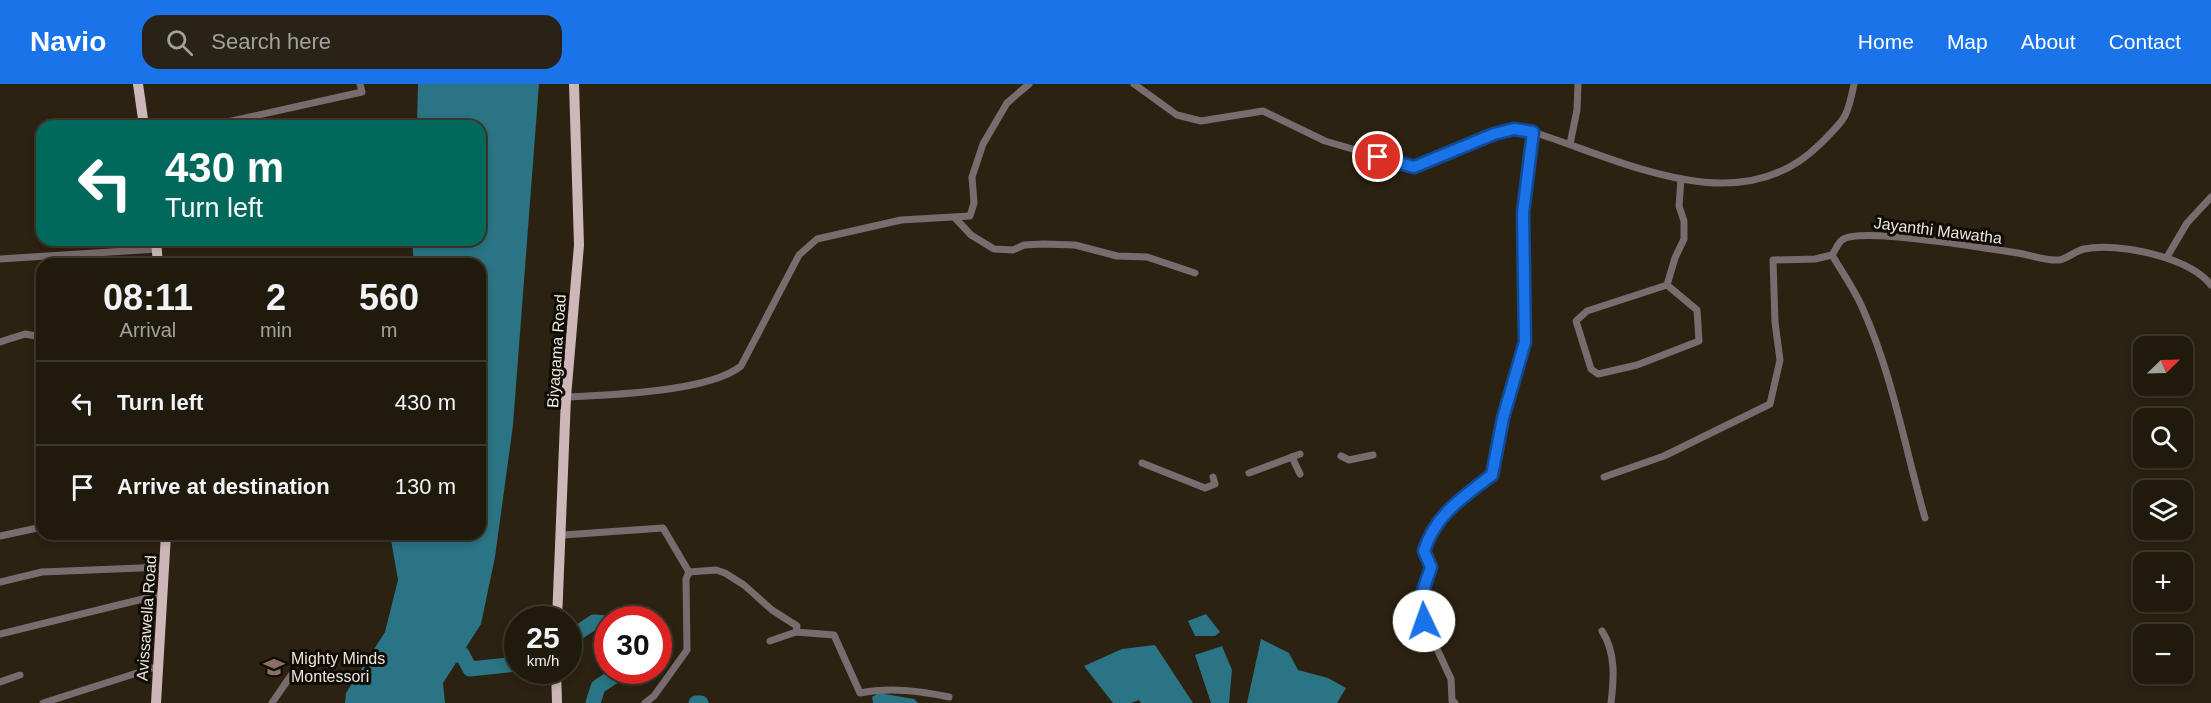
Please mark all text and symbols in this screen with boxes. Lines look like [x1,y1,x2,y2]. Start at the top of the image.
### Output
search box [142,15,562,69]
text: Navio [30,26,106,57]
icon: search [163,26,196,59]
text: Search here [211,29,331,54]
text: Home [1858,30,1914,53]
text: Map [1947,30,1988,53]
text: About [2021,30,2076,53]
text: Contact [2109,30,2181,53]
pin [1352,131,1403,182]
icon: arrive [1361,140,1394,173]
icon: left [66,144,144,222]
text: 430 m [165,144,284,191]
text: Turn left [165,193,263,223]
street label: Jayanthi Mawatha [1873,214,2003,247]
text: 08:11 [103,277,193,318]
text: 2 [266,277,286,318]
text: 560 [359,277,419,318]
street label: Biyagama Road [544,294,569,408]
text: Arrival [120,319,176,341]
text: min [260,319,292,341]
text: m [381,319,397,341]
north arrow [2133,336,2193,396]
map controls [2133,336,2193,684]
icon: left [66,387,99,420]
text: Turn left [117,390,203,415]
text: 430 m [395,390,456,415]
button: search [2133,408,2193,468]
icon: arrive [66,471,99,504]
text: Arrive at destination [117,474,330,499]
text: 130 m [395,474,456,499]
button: layers [2133,480,2193,540]
button: + [2133,552,2193,612]
street label: Avissawella Road [134,555,159,681]
position arrow [1392,589,1456,653]
speed limit sign: 30 [594,606,672,684]
text: 25 [526,621,560,654]
button: − [2133,624,2193,684]
place label: Mighty Minds Montessori [291,650,385,685]
text: km/h [527,652,559,669]
school or university icon: Mighty Minds Montessori [262,655,286,679]

